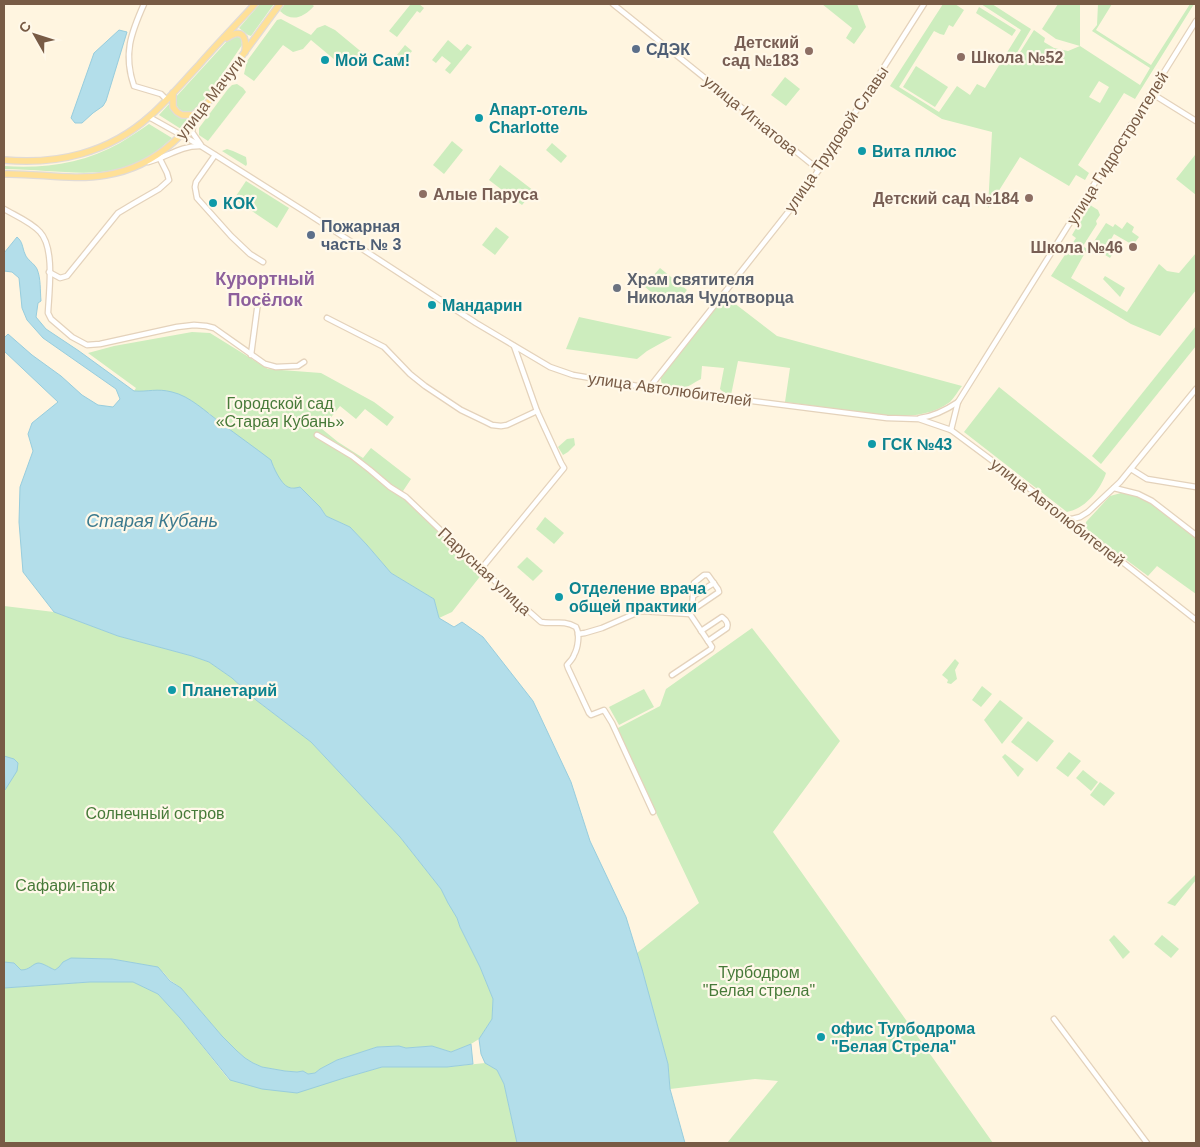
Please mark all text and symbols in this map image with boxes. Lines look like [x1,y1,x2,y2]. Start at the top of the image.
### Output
north arrow [10,10,60,60]
text: С [15,18,34,36]
place label: Детский сад №183 [722,34,799,69]
place label: СДЭК [646,41,690,58]
marker: СДЭК [630,43,642,55]
marker: Детский сад №183 [803,45,815,57]
place label: Школа №52 [971,49,1063,66]
marker: Школа №52 [955,51,967,63]
street label: улица Мачуги [172,52,248,143]
place label: Мой Сам! [335,52,410,69]
marker: Мой Сам! [319,54,331,66]
street label: улица Трудовой Славы [781,63,892,215]
street label: улица Гидростроителей [1063,69,1172,228]
street label: улица Игнатова [700,72,801,159]
place label: Апарт-отель Charlotte [489,101,588,136]
marker: Апарт-отель Charlotte [473,112,485,124]
place label: Вита плюс [872,143,957,160]
marker: Вита плюс [856,145,868,157]
place label: Алые Паруса [433,186,538,203]
marker: Алые Паруса [417,188,429,200]
place label: Детский сад №184 [873,190,1019,207]
marker: Детский сад №184 [1023,192,1035,204]
place label: КОК [223,195,255,212]
marker: КОК [207,197,219,209]
place label: Пожарная часть № 3 [321,218,401,253]
marker: Пожарная часть № 3 [305,229,317,241]
place label: Школа №46 [1031,239,1123,256]
marker: Школа №46 [1127,241,1139,253]
district label: Курортный Посёлок [215,269,315,310]
place label: Храм святителя Николая Чудотворца [627,271,794,306]
marker: Храм святителя Николая Чудотворца [611,282,623,294]
place label: Мандарин [442,297,522,314]
marker: Мандарин [426,299,438,311]
street label: улица Автолюбителей [587,370,753,409]
park label: Городской сад «Старая Кубань» [216,395,344,430]
place label: ГСК №43 [882,436,952,453]
marker: ГСК №43 [866,438,878,450]
street label: улица Автолюбителей [987,455,1128,570]
water label: Старая Кубань [86,511,218,531]
street label: Парусная улица [435,524,534,618]
place label: Отделение врача общей практики [569,580,706,615]
marker: Отделение врача общей практики [553,591,565,603]
place label: Планетарий [182,682,277,699]
marker: Планетарий [166,684,178,696]
park label: Солнечный остров [85,805,225,822]
park label: Сафари-парк [15,877,116,894]
park label: Турбодром "Белая стрела" [703,964,815,999]
place label: офис Турбодрома "Белая Стрела" [831,1020,975,1055]
marker: офис Турбодрома "Белая Стрела" [815,1031,827,1043]

